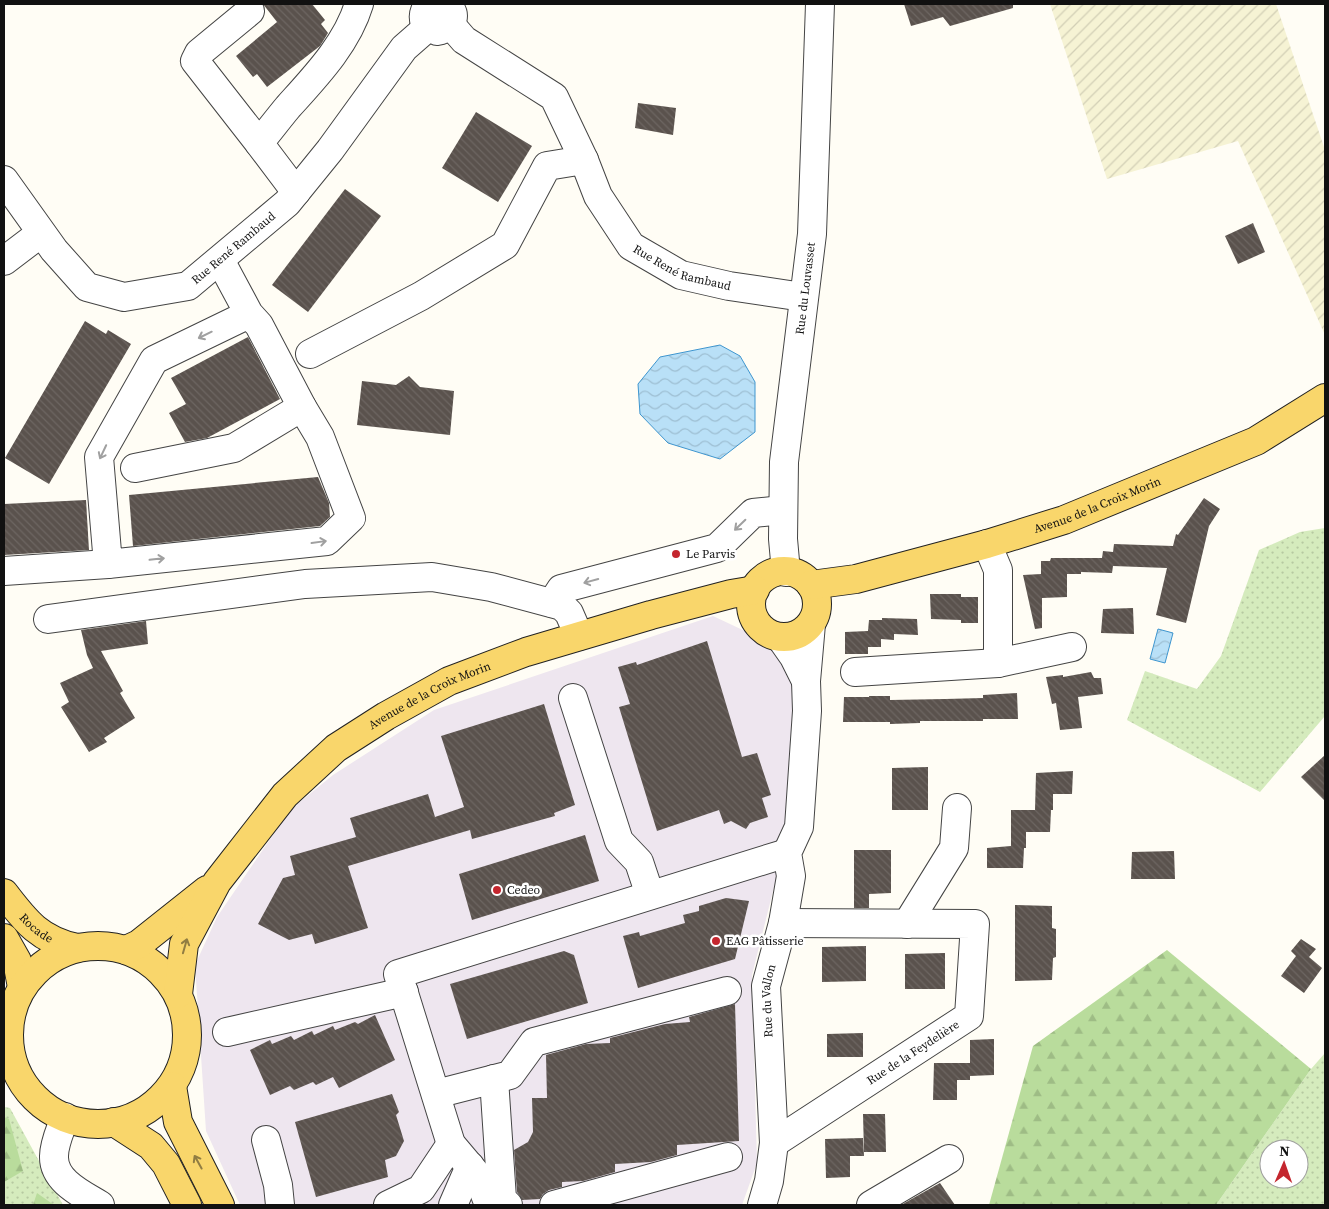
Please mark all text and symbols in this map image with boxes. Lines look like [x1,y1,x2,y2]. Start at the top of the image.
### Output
street label: Rue René Rambaud [188,208,279,288]
street label: Rue René Rambaud [630,241,733,294]
street label: Rue du Louvasset [792,241,819,335]
one-way arrow [198,331,213,340]
one-way arrow [97,444,107,459]
street label: Avenue de la Croix Morin [1032,473,1163,537]
one-way arrow [734,519,746,531]
one-way arrow [311,537,327,547]
place label: Le Parvis [686,546,735,562]
marker: Le Parvis [670,548,682,560]
one-way arrow [149,554,165,563]
one-way arrow [583,577,599,587]
street label: Avenue de la Croix Morin [365,658,493,733]
place label: Cedeo [507,882,541,898]
marker: Cedeo [491,884,503,896]
street label: Rocade [16,910,56,947]
place label: EAG Pâtisserie [726,933,804,949]
marker: EAG Pâtisserie [710,935,722,947]
one-way arrow [180,938,190,954]
street label: Rue du Vallon [758,962,780,1038]
street label: Rue de la Feydelière [864,1016,962,1088]
north arrow [1259,1139,1309,1189]
text: N [1279,1141,1290,1161]
one-way arrow [193,1154,203,1169]

